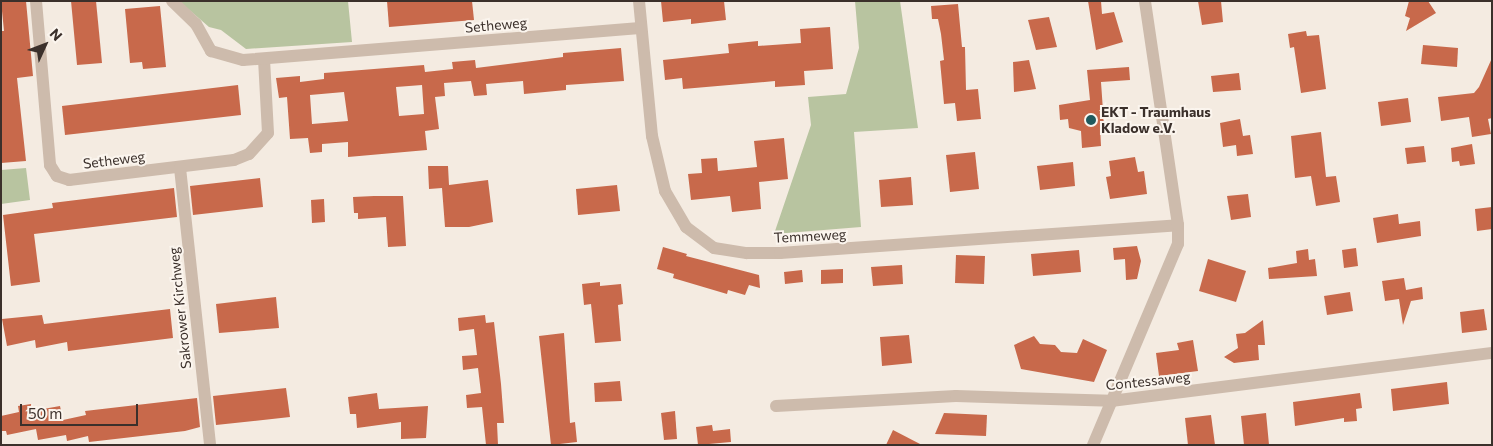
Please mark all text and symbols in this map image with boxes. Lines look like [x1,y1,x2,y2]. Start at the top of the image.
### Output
street label: Setheweg [464,14,528,36]
north arrow [20,20,70,70]
text: N [47,25,66,44]
place label: EKT - Traumhaus Kladow e.V. [1101,104,1211,136]
marker: EKT - Traumhaus Kladow e.V. [1085,114,1097,126]
street label: Setheweg [82,148,146,172]
street label: Temmeweg [773,226,847,246]
street label: Sakrower Kirchweg [165,246,195,370]
street label: Contessaweg [1105,368,1191,394]
scale bar [22,394,140,426]
text: 50 m [28,404,62,422]

